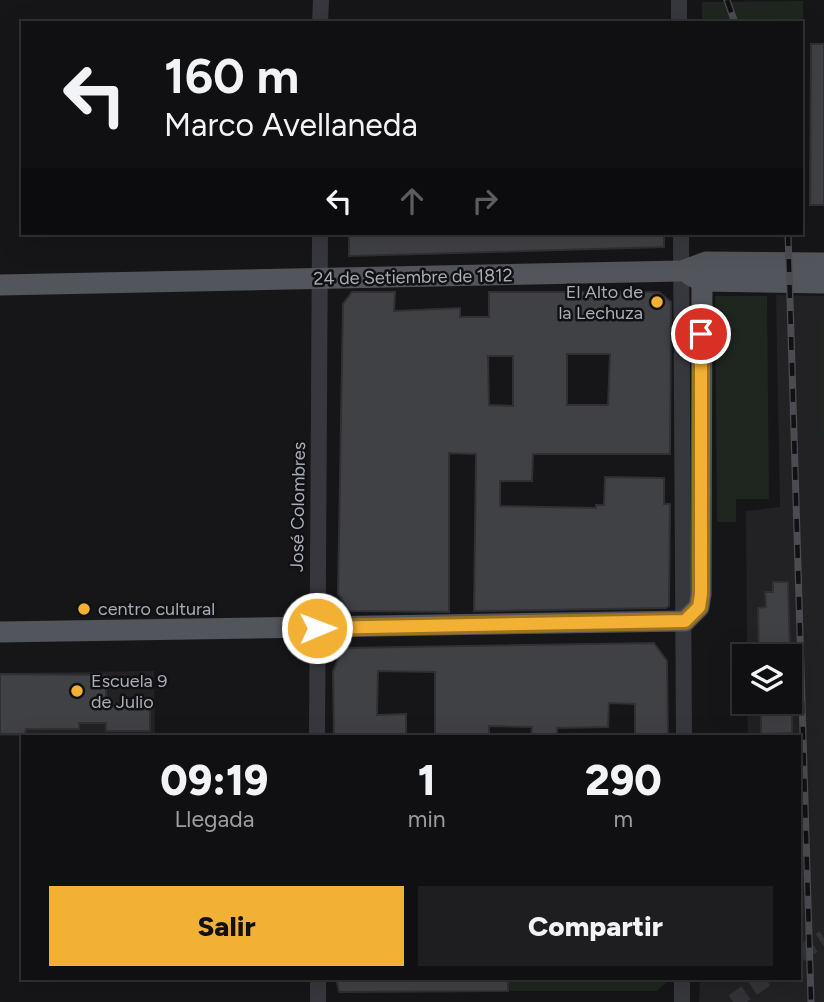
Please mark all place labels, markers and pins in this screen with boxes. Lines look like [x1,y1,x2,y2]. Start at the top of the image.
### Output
place label: El Alto de la Lechuza [558,281,643,324]
marker: El Alto de la Lechuza [649,294,665,310]
pin [671,304,731,364]
place label: centro cultural [98,598,215,620]
marker: centro cultural [76,601,92,617]
place label: Escuela 9 de Julio [91,670,167,713]
marker: Escuela 9 de Julio [69,683,85,699]

